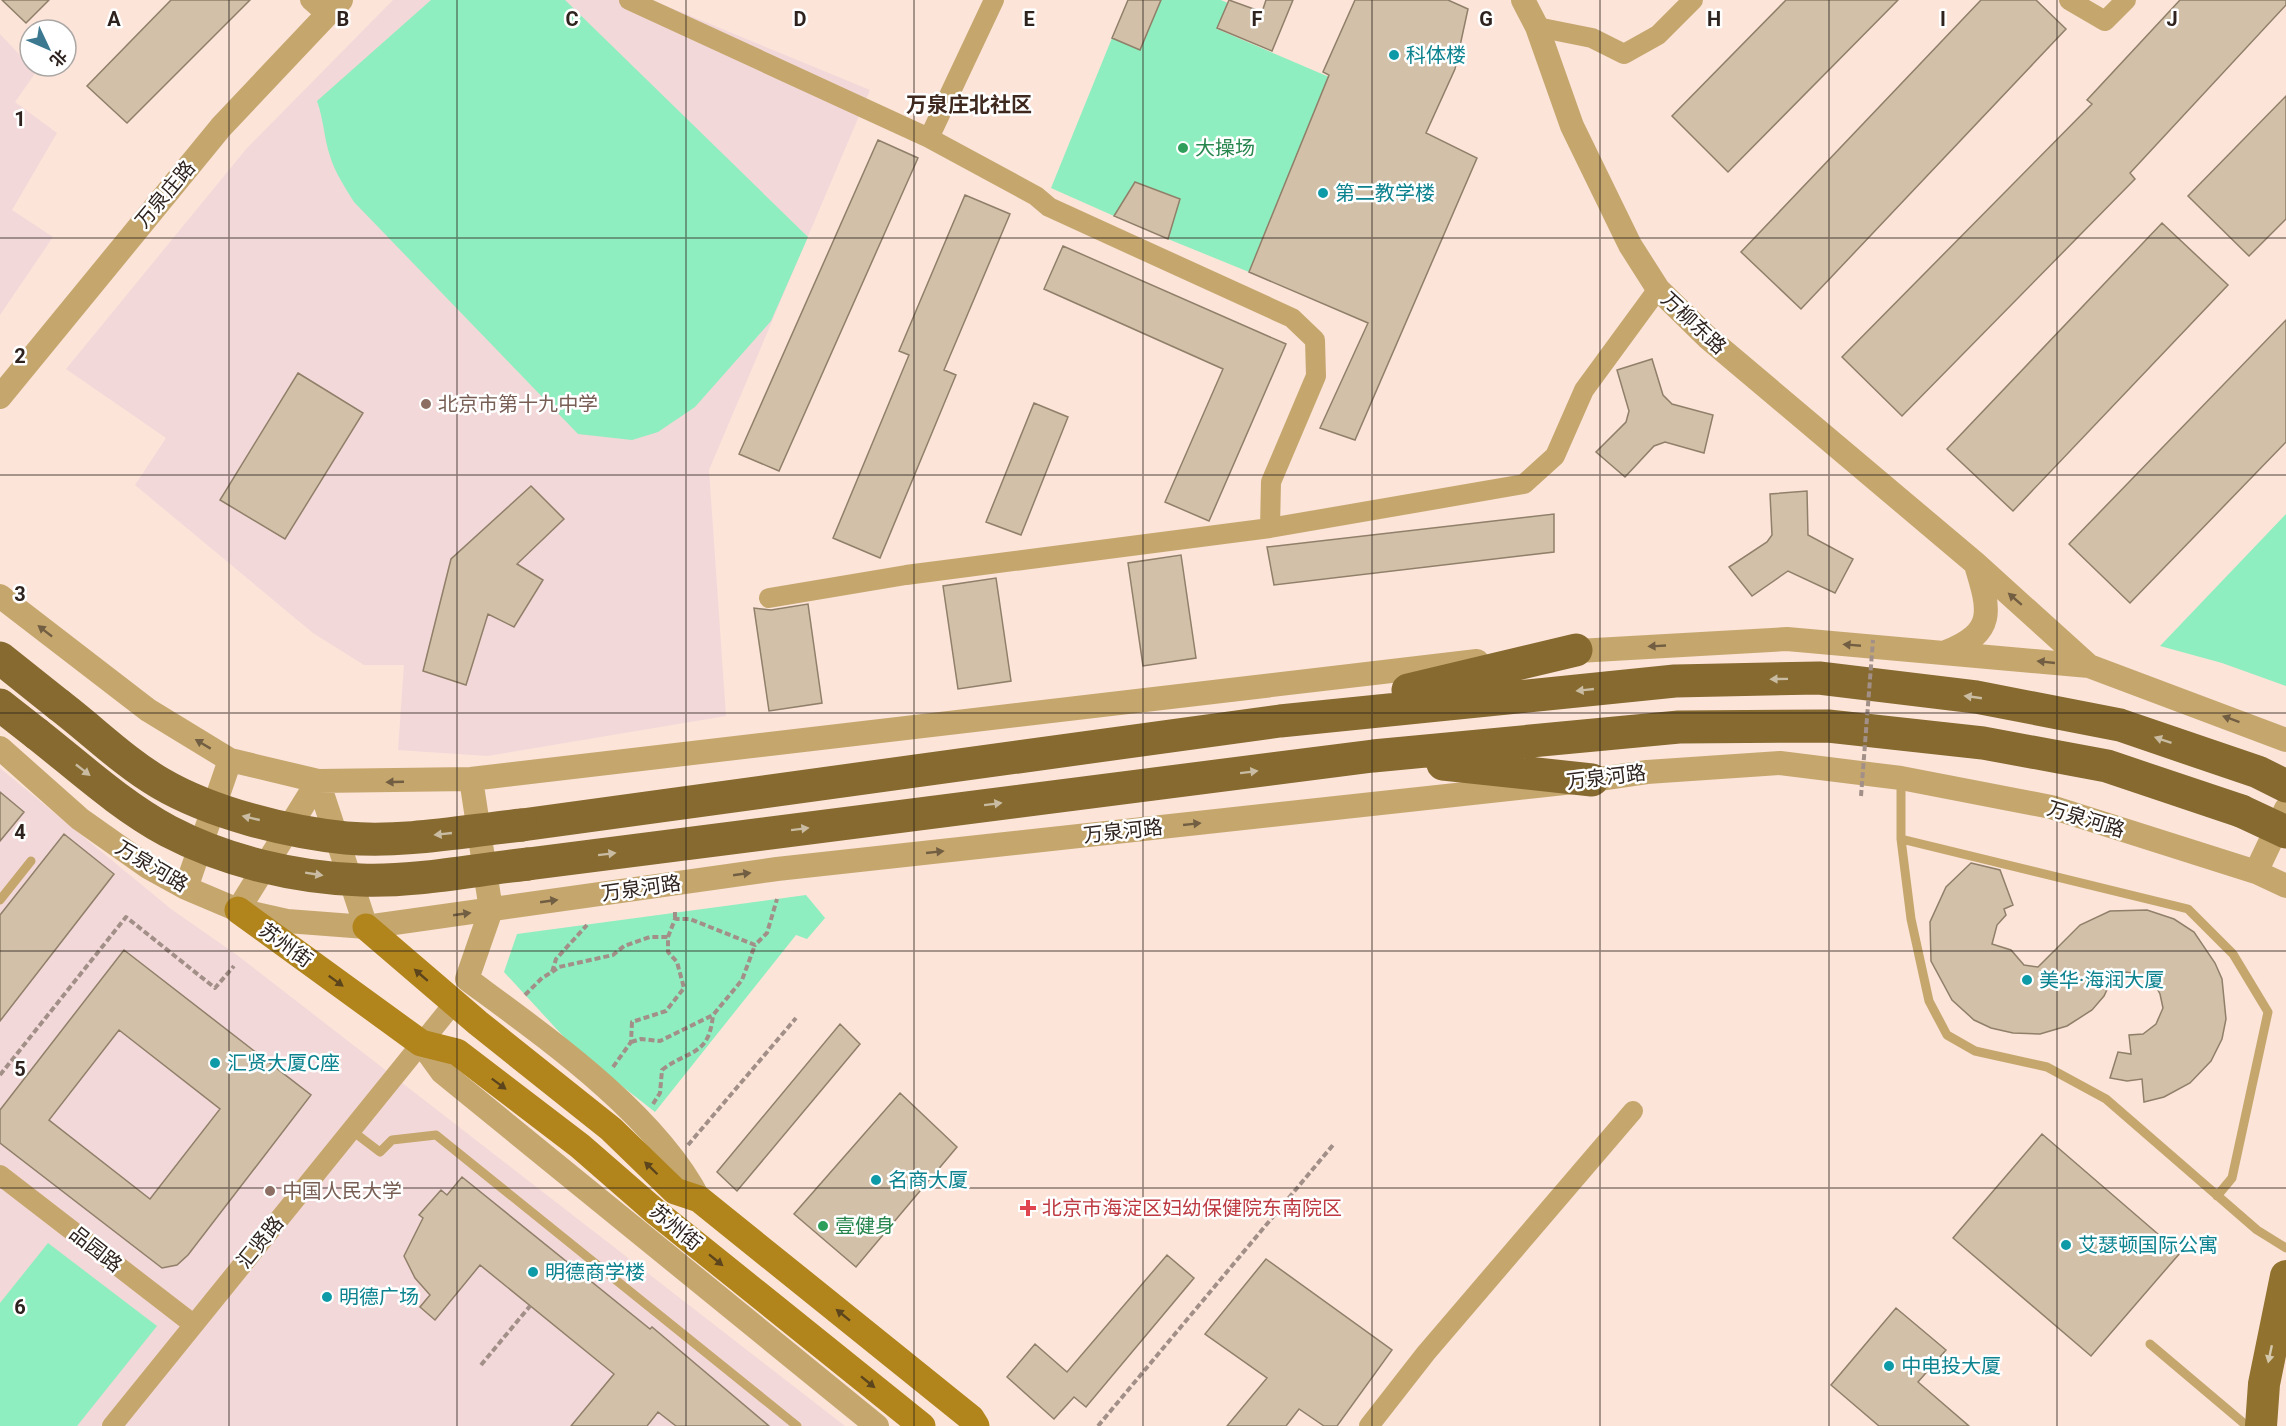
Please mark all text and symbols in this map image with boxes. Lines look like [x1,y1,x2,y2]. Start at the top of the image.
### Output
text: A [107,7,121,31]
text: B [337,7,349,31]
text: C [565,7,579,31]
text: D [794,7,807,31]
text: E [1023,7,1035,31]
text: F [1252,7,1263,31]
text: G [1479,7,1493,31]
text: H [1707,7,1721,31]
text: I [1940,7,1946,31]
text: J [2166,7,2178,31]
north arrow [18,18,78,78]
place label: 科体楼 [1406,43,1466,67]
text: 北 [46,46,71,70]
marker: 科体楼 [1387,48,1401,62]
district label: 万泉庄北社区 [906,93,1032,117]
text: 1 [14,107,26,131]
place label: 大操场 [1195,136,1255,160]
marker: 大操场 [1176,141,1190,155]
street label: 万泉庄路 [130,156,200,232]
place label: 第二教学楼 [1335,181,1435,205]
marker: 第二教学楼 [1316,186,1330,200]
street label: 万柳东路 [1657,287,1731,359]
text: 2 [14,344,26,368]
place label: 北京市第十九中学 [438,392,598,416]
marker: 北京市第十九中学 [419,397,433,411]
text: 3 [14,582,26,606]
one-way arrow [2007,592,2023,605]
one-way arrow [37,624,53,637]
one-way arrow [1842,640,1861,650]
one-way arrow [1648,641,1667,650]
one-way arrow [2036,657,2055,667]
one-way arrow [1770,674,1789,684]
one-way arrow [1575,685,1594,695]
one-way arrow [1963,693,1982,702]
one-way arrow [2222,714,2240,723]
one-way arrow [2154,734,2172,744]
one-way arrow [195,738,211,749]
street label: 万泉河路 [1565,760,1647,794]
one-way arrow [75,764,90,776]
one-way arrow [1240,767,1259,777]
one-way arrow [385,777,404,787]
street label: 万泉河路 [2044,796,2128,842]
one-way arrow [984,800,1003,809]
one-way arrow [241,813,260,823]
street label: 万泉河路 [1082,815,1164,847]
one-way arrow [1182,819,1201,829]
text: 4 [14,820,26,844]
one-way arrow [791,824,810,834]
one-way arrow [434,829,453,838]
street label: 万泉河路 [112,835,192,897]
one-way arrow [926,847,945,857]
one-way arrow [597,849,616,858]
one-way arrow [732,869,751,879]
one-way arrow [305,870,324,879]
street label: 万泉河路 [600,871,682,905]
one-way arrow [539,897,558,906]
one-way arrow [452,909,471,918]
street label: 苏州街 [255,918,317,972]
one-way arrow [413,968,429,981]
place label: 美华·海润大厦 [2039,968,2164,992]
marker: 美华·海润大厦 [2020,973,2034,987]
one-way arrow [328,975,344,987]
place label: 汇贤大厦C座 [227,1051,340,1075]
marker: 汇贤大厦C座 [208,1056,222,1070]
text: 5 [14,1057,26,1081]
one-way arrow [491,1078,507,1091]
one-way arrow [644,1161,658,1175]
place label: 名商大厦 [888,1168,968,1192]
marker: 名商大厦 [869,1173,883,1187]
place label: 中国人民大学 [282,1179,402,1203]
marker: 中国人民大学 [263,1184,277,1198]
place label: 北京市海淀区妇幼保健院东南院区 [1042,1196,1342,1220]
street label: 苏州街 [645,1199,707,1255]
marker: 北京市海淀区妇幼保健院东南院区 [1019,1199,1037,1217]
street label: 汇贤路 [232,1211,288,1273]
place label: 壹健身 [835,1214,895,1238]
marker: 壹健身 [816,1219,830,1233]
street label: 品园路 [65,1221,127,1277]
place label: 艾瑟顿国际公寓 [2078,1233,2218,1257]
marker: 艾瑟顿国际公寓 [2059,1238,2073,1252]
one-way arrow [708,1253,723,1265]
place label: 明德商学楼 [545,1260,645,1284]
marker: 明德商学楼 [526,1265,540,1279]
place label: 明德广场 [339,1285,419,1309]
marker: 明德广场 [320,1290,334,1304]
text: 6 [14,1295,26,1319]
one-way arrow [835,1309,851,1322]
one-way arrow [2265,1344,2274,1363]
place label: 中电投大厦 [1901,1354,2001,1378]
marker: 中电投大厦 [1882,1359,1896,1373]
one-way arrow [860,1375,875,1388]

